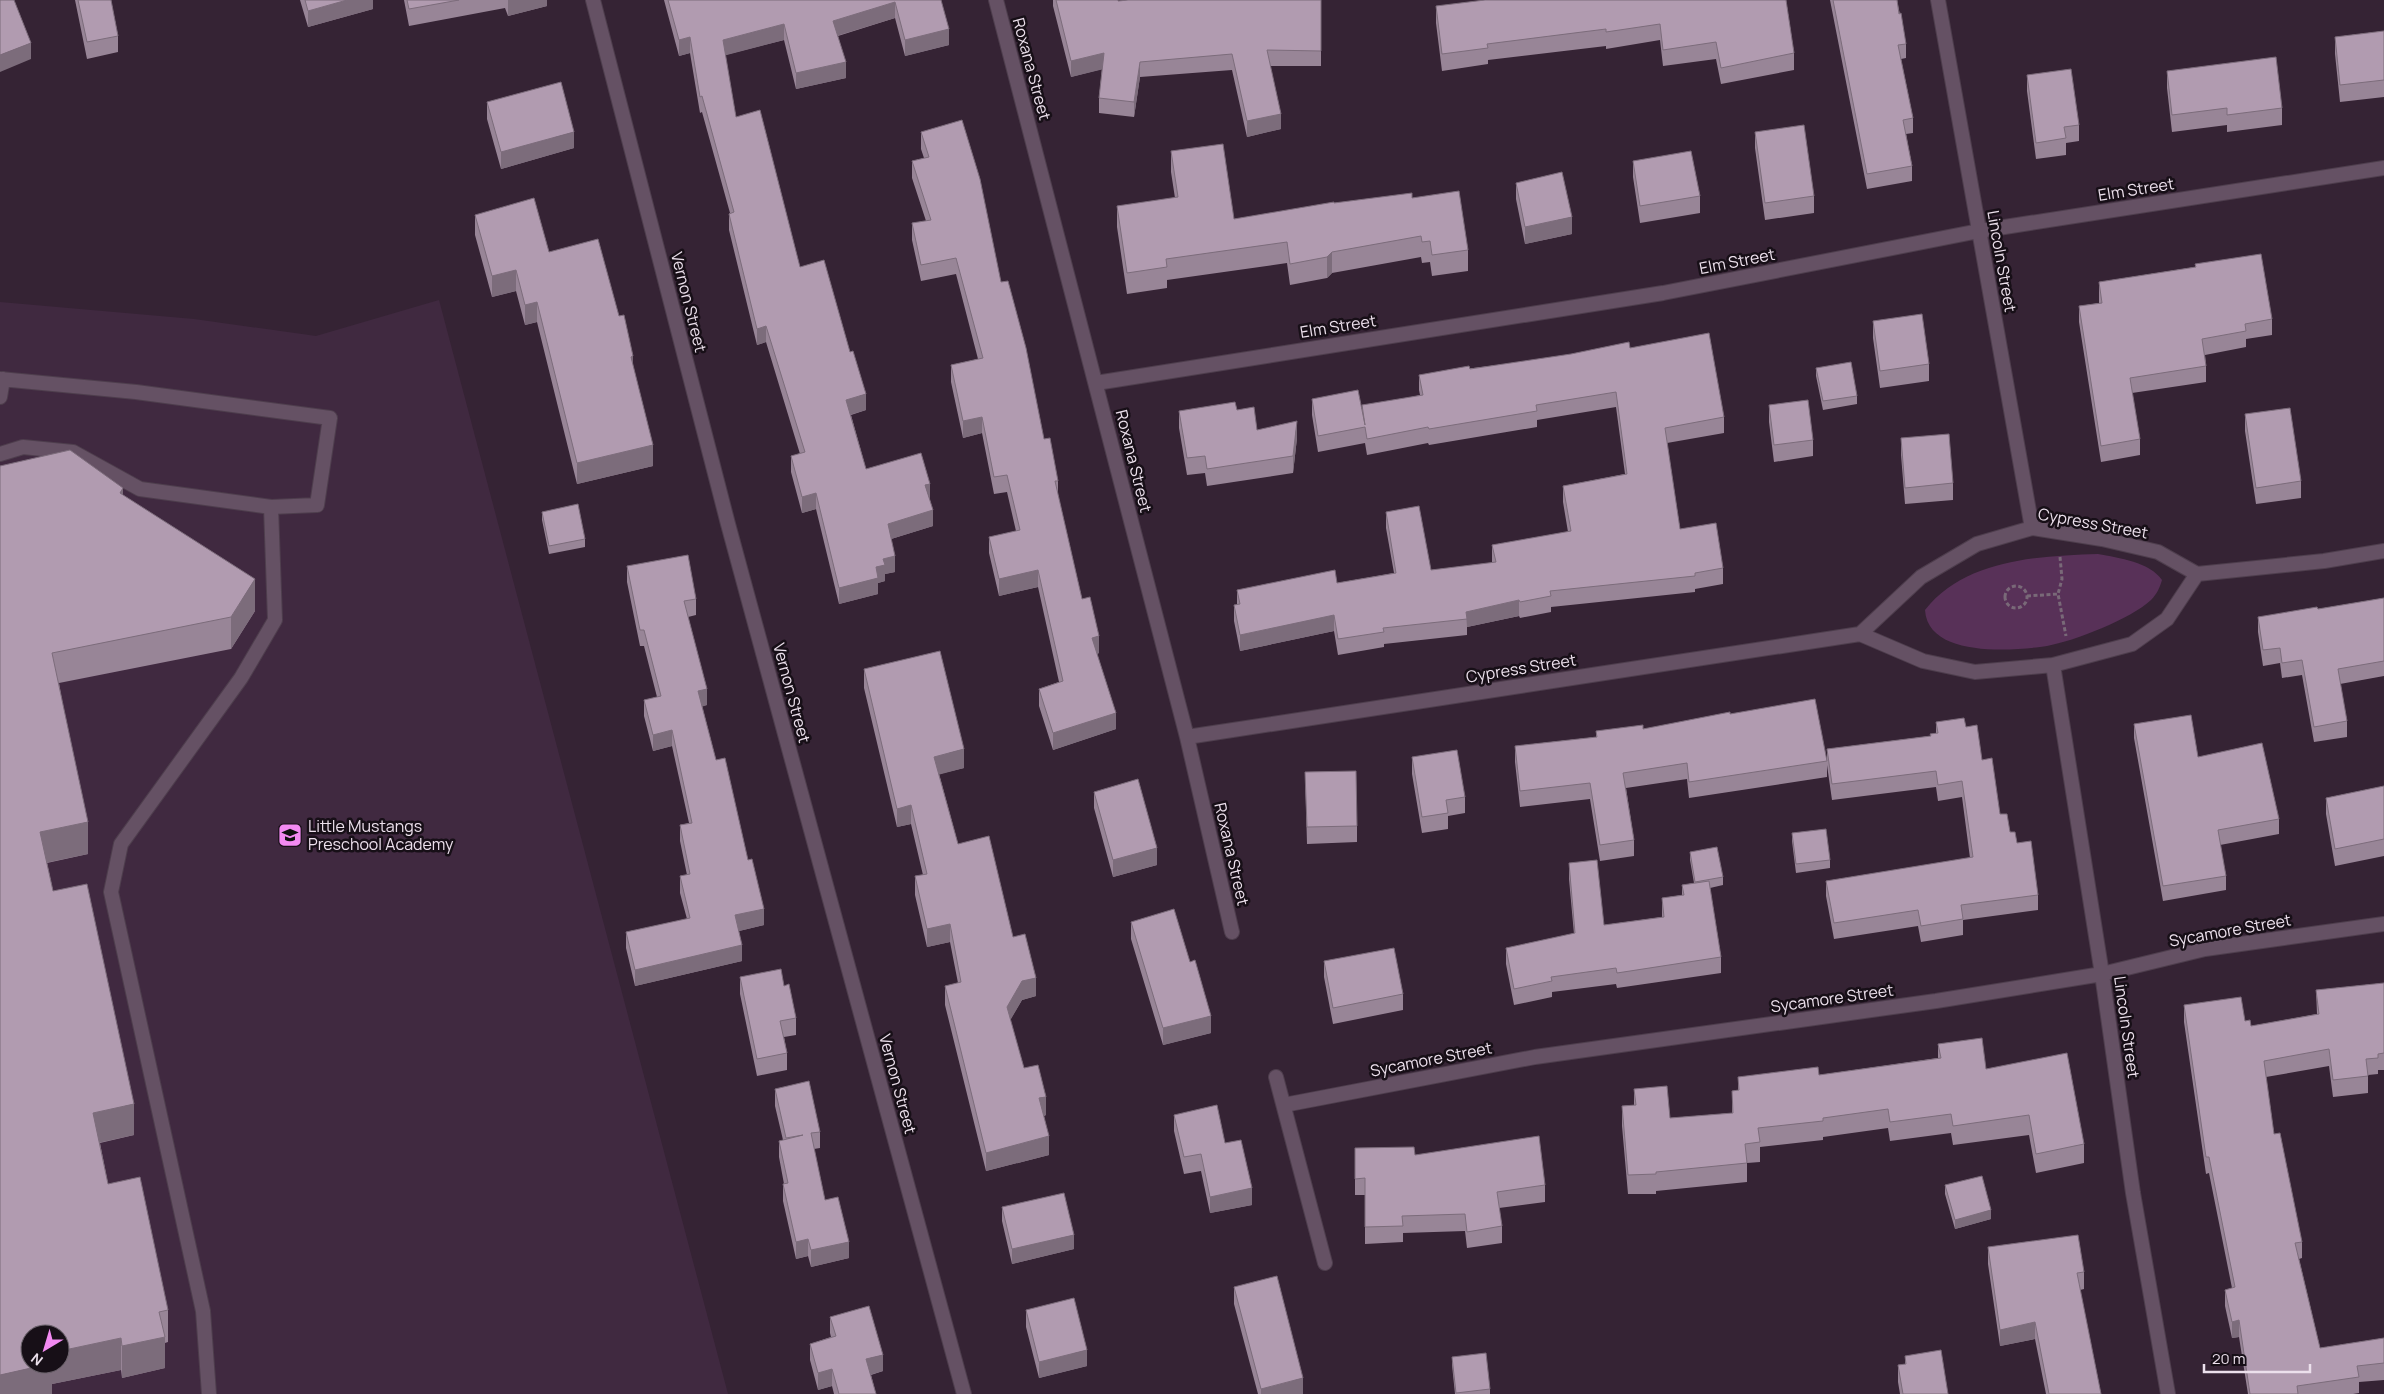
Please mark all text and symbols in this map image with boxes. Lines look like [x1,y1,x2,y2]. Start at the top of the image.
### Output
street label: Roxana Street [1008,15,1056,123]
street label: Elm Street [2096,172,2176,206]
street label: Lincoln Street [1982,208,2022,314]
street label: Elm Street [1697,243,1777,279]
street label: Vernon Street [666,250,712,354]
street label: Elm Street [1298,309,1378,343]
street label: Roxana Street [1111,407,1157,515]
street label: Cypress Street [2036,503,2150,543]
street label: Vernon Street [768,641,816,745]
street label: Cypress Street [1464,648,1578,688]
street label: Roxana Street [1209,800,1255,908]
place label: Little Mustangs Preschool Academy [308,815,454,855]
school or university icon: Little Mustangs Preschool Academy [277,822,303,848]
street label: Sycamore Street [2167,908,2293,952]
street label: Lincoln Street [2109,975,2145,1079]
street label: Sycamore Street [1769,979,1895,1017]
street label: Vernon Street [874,1032,922,1136]
street label: Sycamore Street [1368,1036,1494,1082]
north arrow [20,1324,70,1374]
scale bar [2204,1342,2310,1374]
text: 20 m [2212,1348,2245,1369]
text: N [27,1349,47,1370]

